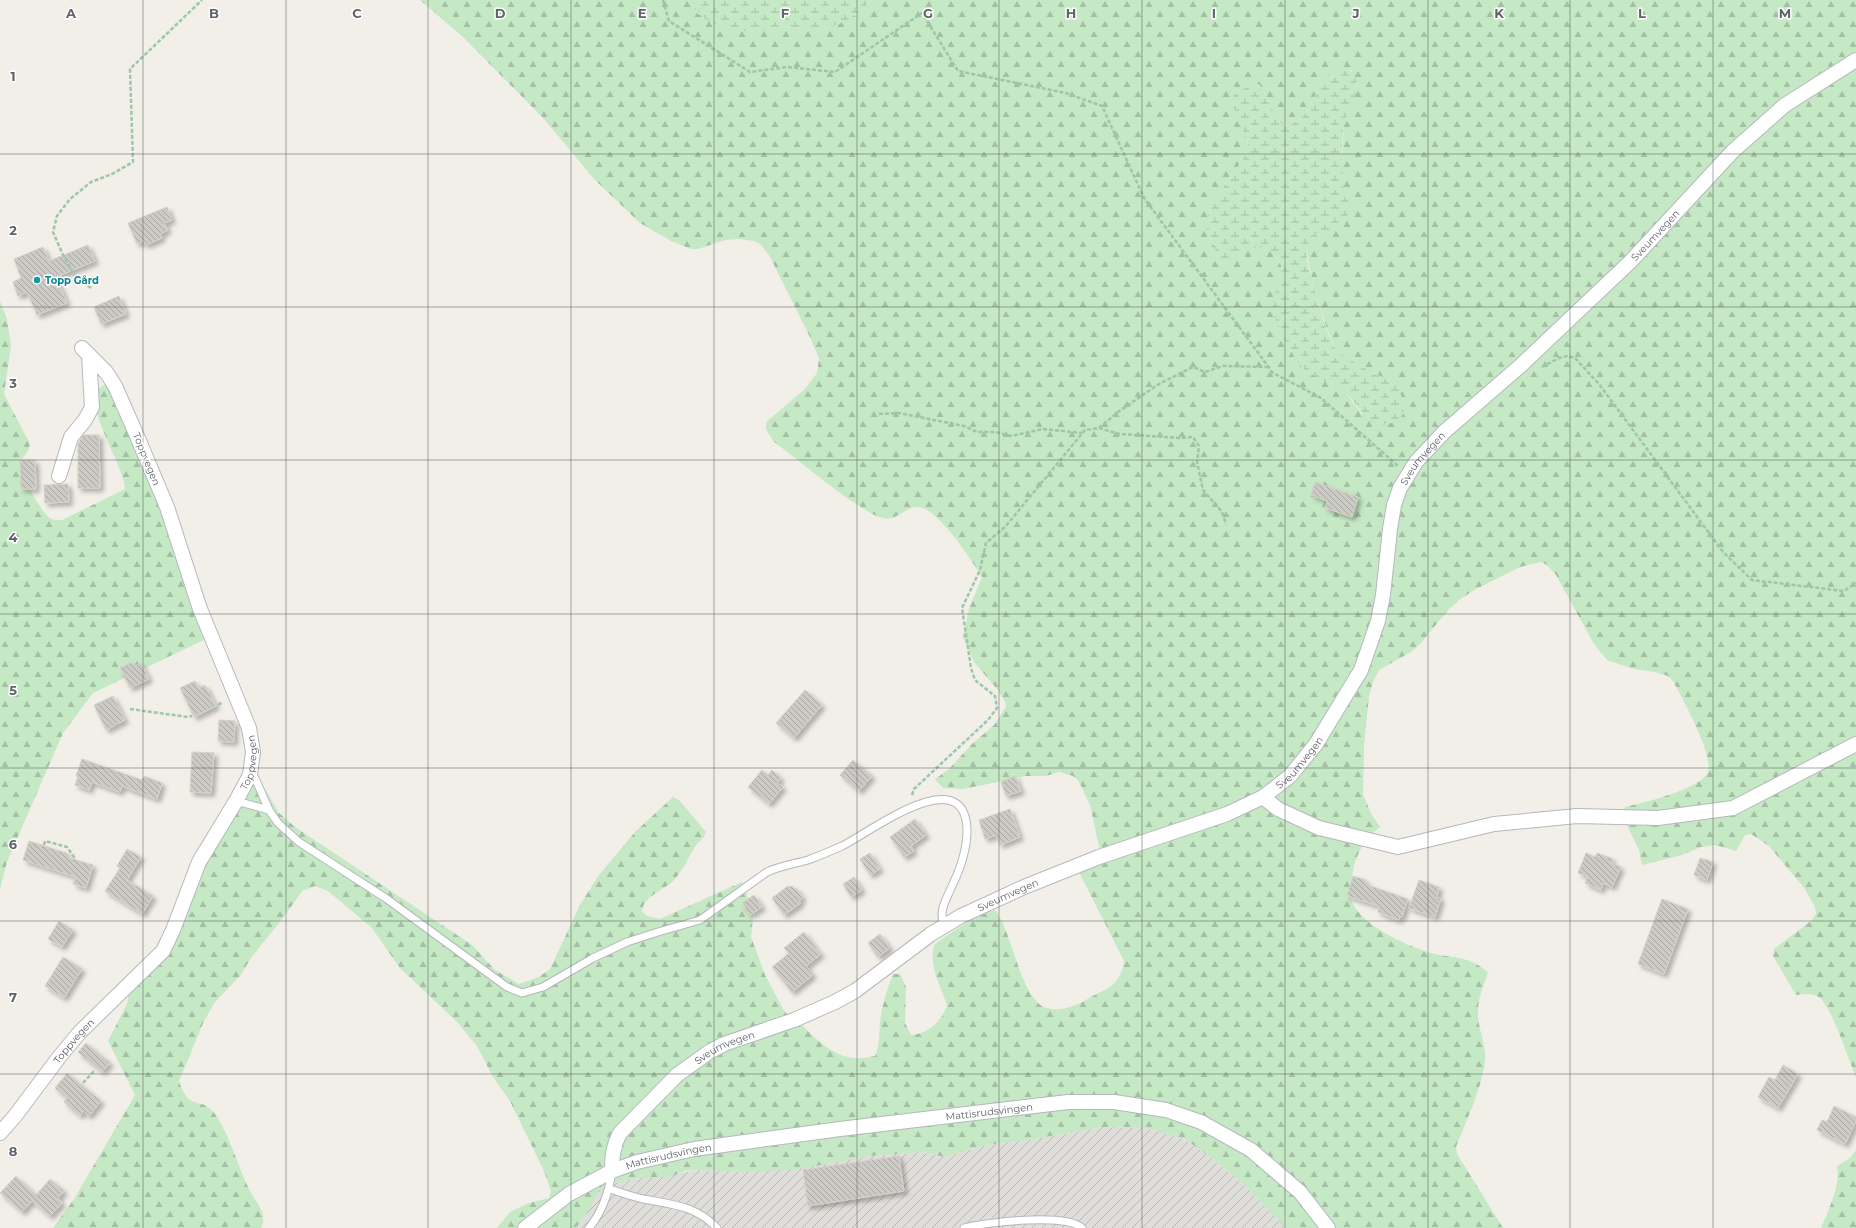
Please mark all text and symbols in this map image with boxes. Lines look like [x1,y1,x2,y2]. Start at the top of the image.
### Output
text: A [65,5,77,21]
text: B [209,5,219,21]
text: C [352,5,362,21]
text: D [495,5,506,21]
text: E [638,5,647,21]
text: F [781,5,789,21]
text: G [923,5,933,21]
text: H [1066,5,1076,21]
text: I [1212,5,1216,21]
text: J [1351,5,1360,21]
text: K [1494,5,1504,21]
text: L [1638,5,1646,21]
text: M [1779,5,1791,21]
text: 1 [10,68,16,84]
street label: Sveumvegen [1628,207,1682,264]
text: 2 [9,222,17,238]
place label: Topp Gård [45,274,99,287]
marker: Topp Gård [32,275,42,285]
text: 3 [8,375,17,391]
street label: Sveumvegen [1397,429,1448,488]
street label: Toppvegen [130,431,163,488]
text: 4 [9,529,18,545]
text: 5 [9,682,17,698]
street label: Toppvegen [237,734,260,792]
street label: Sveumvegen [1273,734,1326,792]
text: 6 [9,836,18,852]
street label: Sveumvegen [975,876,1040,915]
text: 7 [9,989,17,1005]
street label: Toppvegen [51,1016,97,1066]
street label: Sveumvegen [692,1028,756,1068]
street label: Mattisrudsvingen [945,1100,1034,1123]
street label: Mattisrudsvingen [624,1141,712,1173]
text: 8 [9,1143,18,1159]

